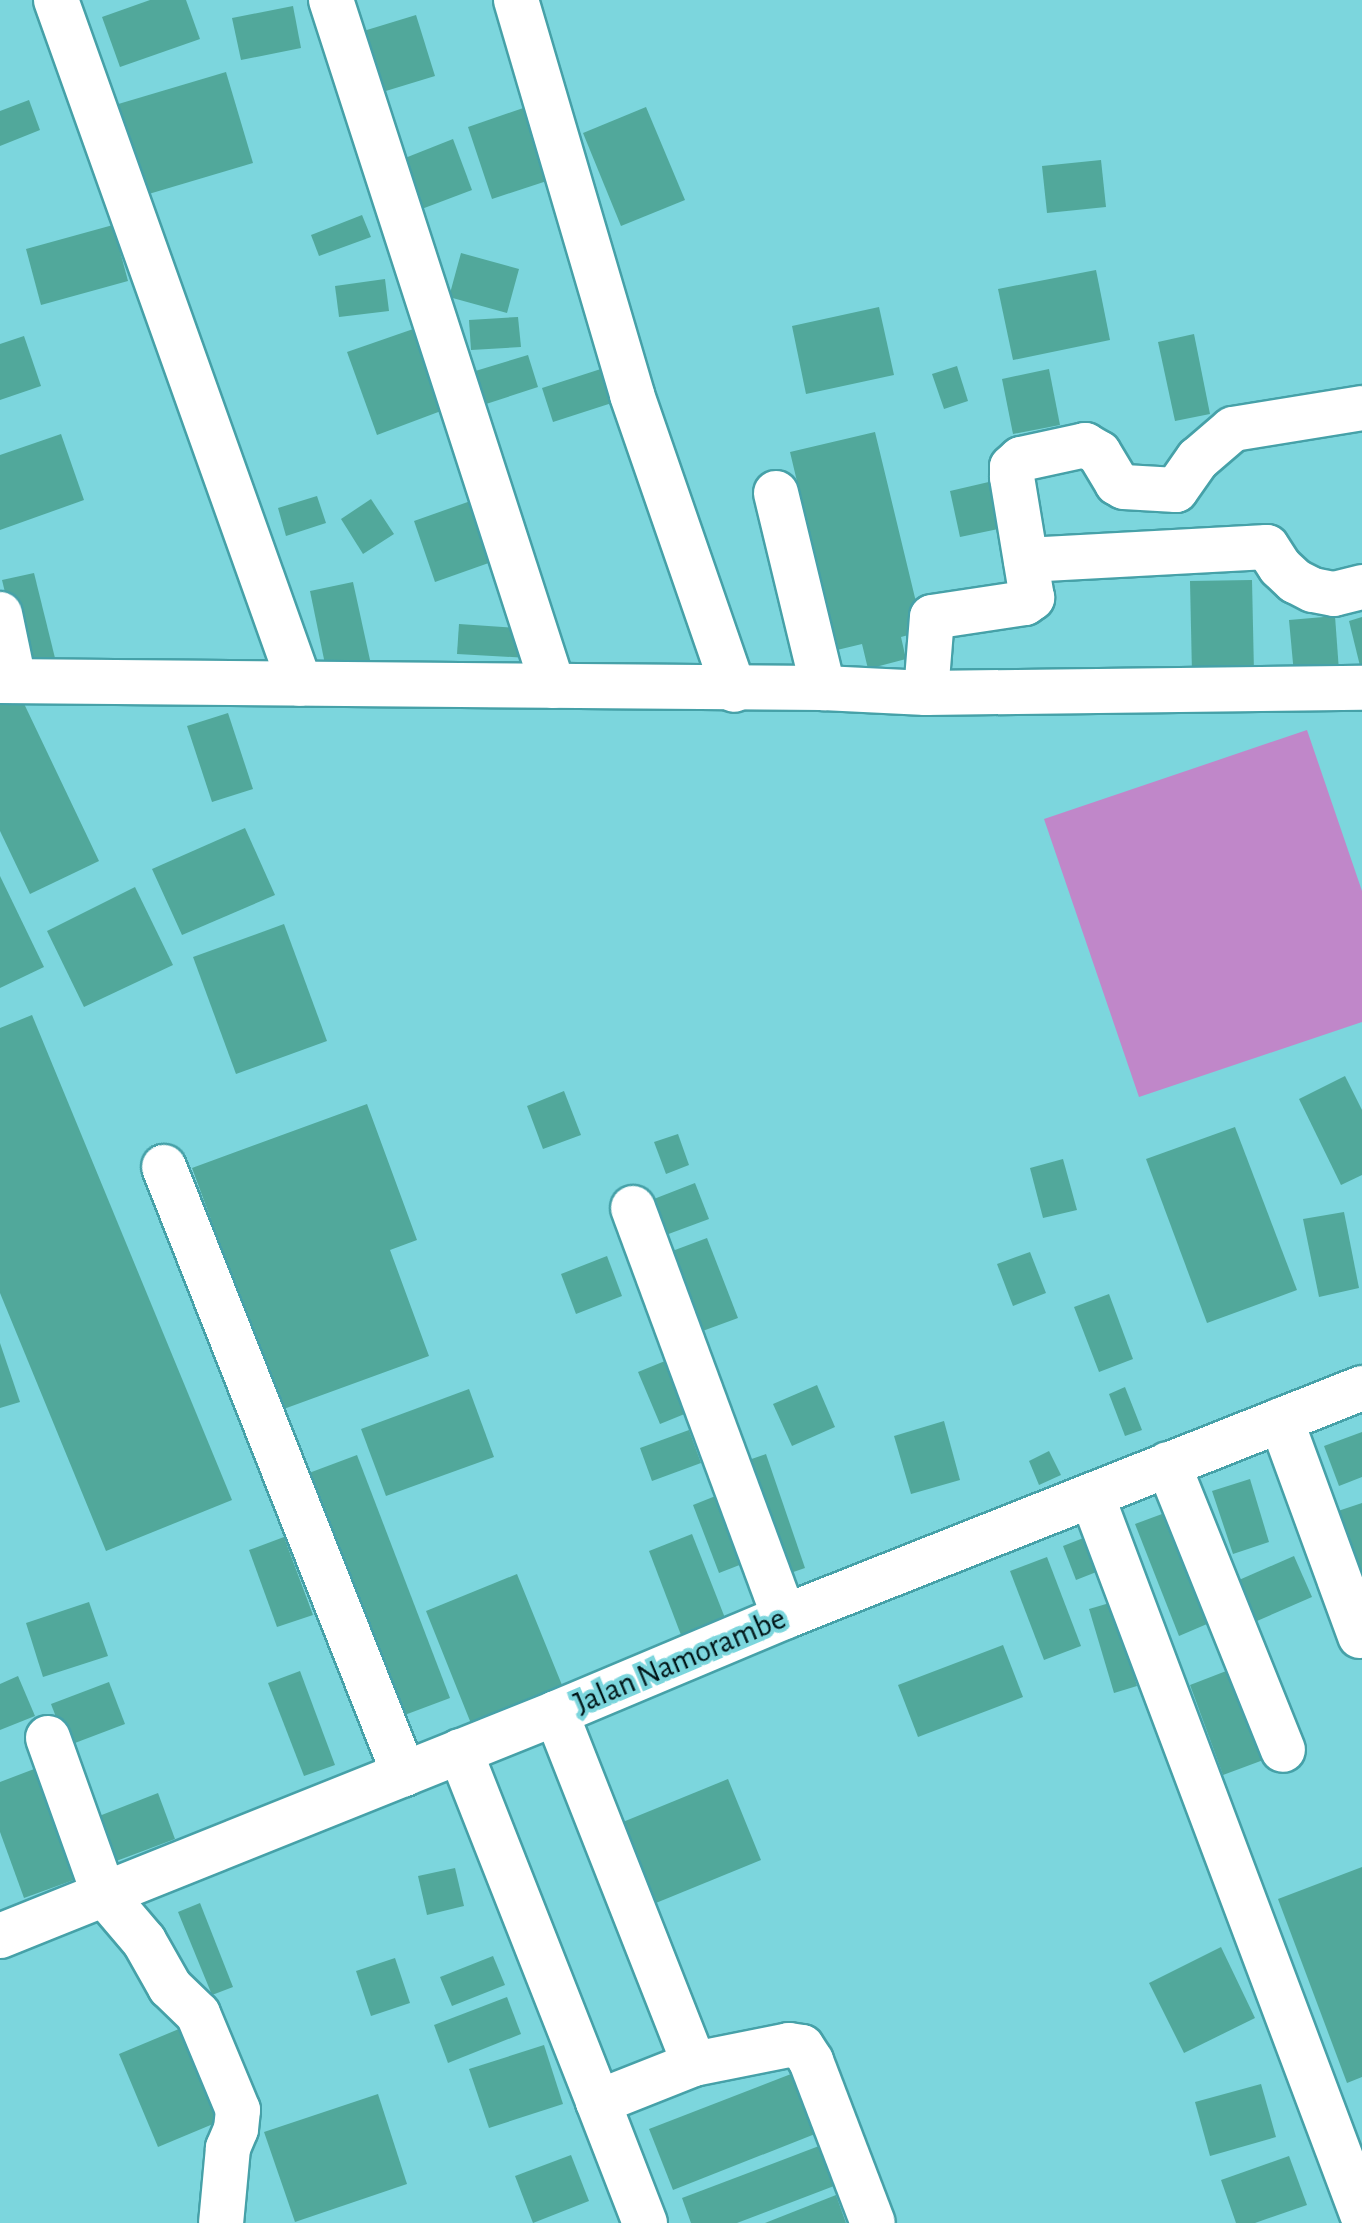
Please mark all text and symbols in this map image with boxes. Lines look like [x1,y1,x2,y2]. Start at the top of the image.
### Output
street label: Jalan Namorambe [568,1599,792,1723]

